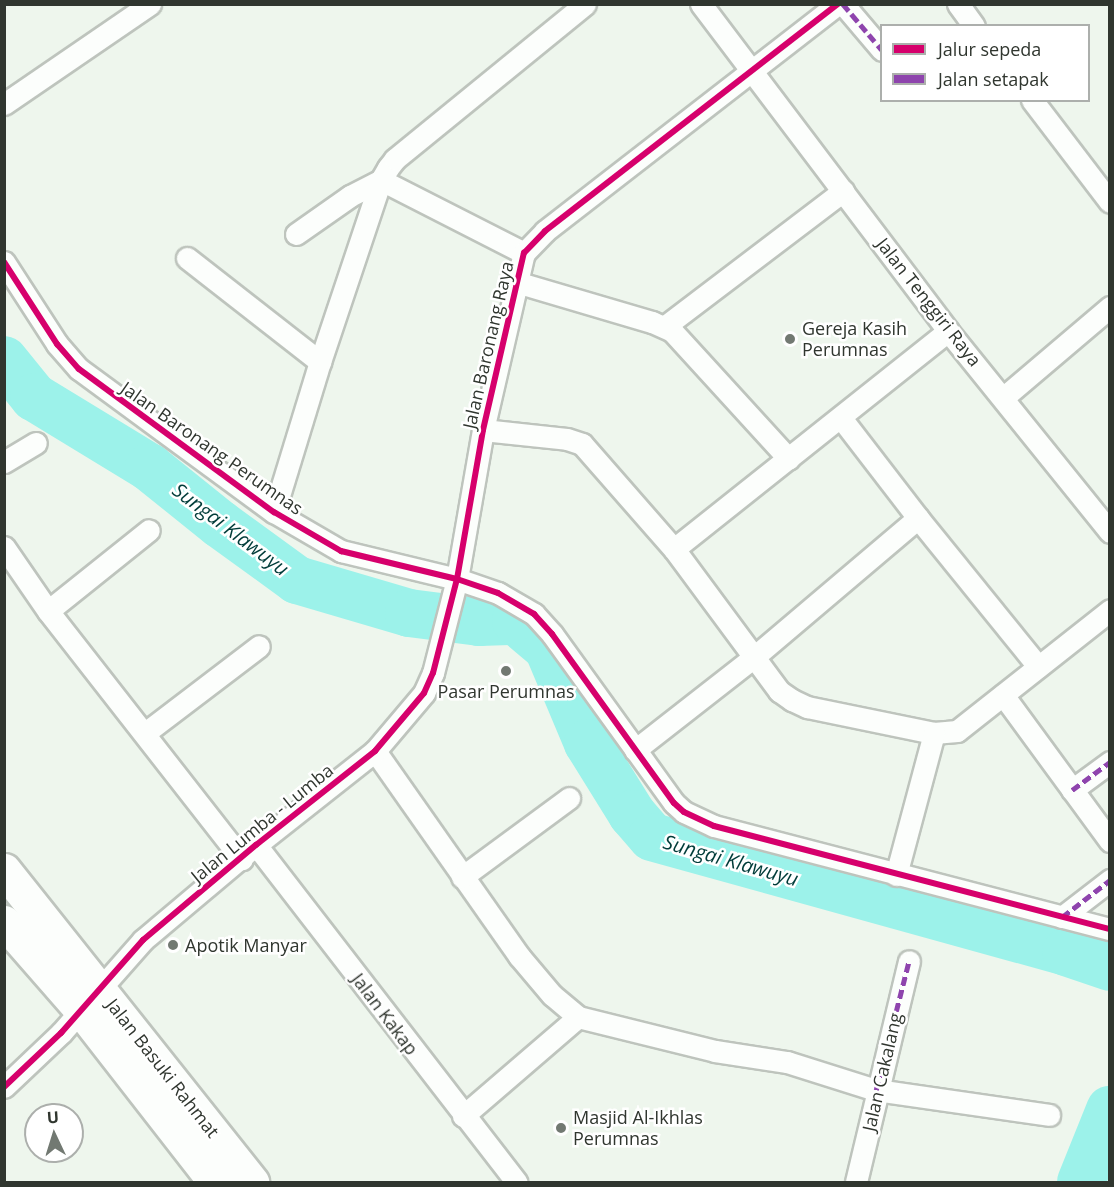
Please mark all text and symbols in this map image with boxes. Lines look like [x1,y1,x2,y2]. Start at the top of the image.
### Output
legend [880,24,1090,102]
text: Jalur sepeda [938,37,1041,61]
text: Jalan setapak [938,67,1049,91]
street label: Jalan Tenggiri Raya [872,234,986,370]
street label: Jalan Baronang Raya [458,259,518,431]
place label: Gereja Kasih Perumnas [802,318,907,360]
marker: Gereja Kasih Perumnas [783,332,797,346]
street label: Jalan Baronang Perumnas [117,377,307,519]
water label: Sungai Klawuyu [168,478,294,580]
marker: Pasar Perumnas [499,664,513,678]
place label: Pasar Perumnas [437,680,575,702]
street label: Jalan Lumba - Lumba [187,759,337,887]
water label: Sungai Klawuyu [661,829,801,891]
place label: Apotik Manyar [185,934,307,956]
marker: Apotik Manyar [166,938,180,952]
street label: Jalan Kakap [347,969,423,1059]
street label: Jalan Basuki Rahmat [102,994,224,1142]
street label: Jalan Cakalang [858,1010,906,1134]
north arrow [24,1103,84,1163]
text: U [46,1106,60,1128]
place label: Masjid Al-Ikhlas Perumnas [573,1107,703,1150]
marker: Masjid Al-Ikhlas Perumnas [554,1121,568,1135]

